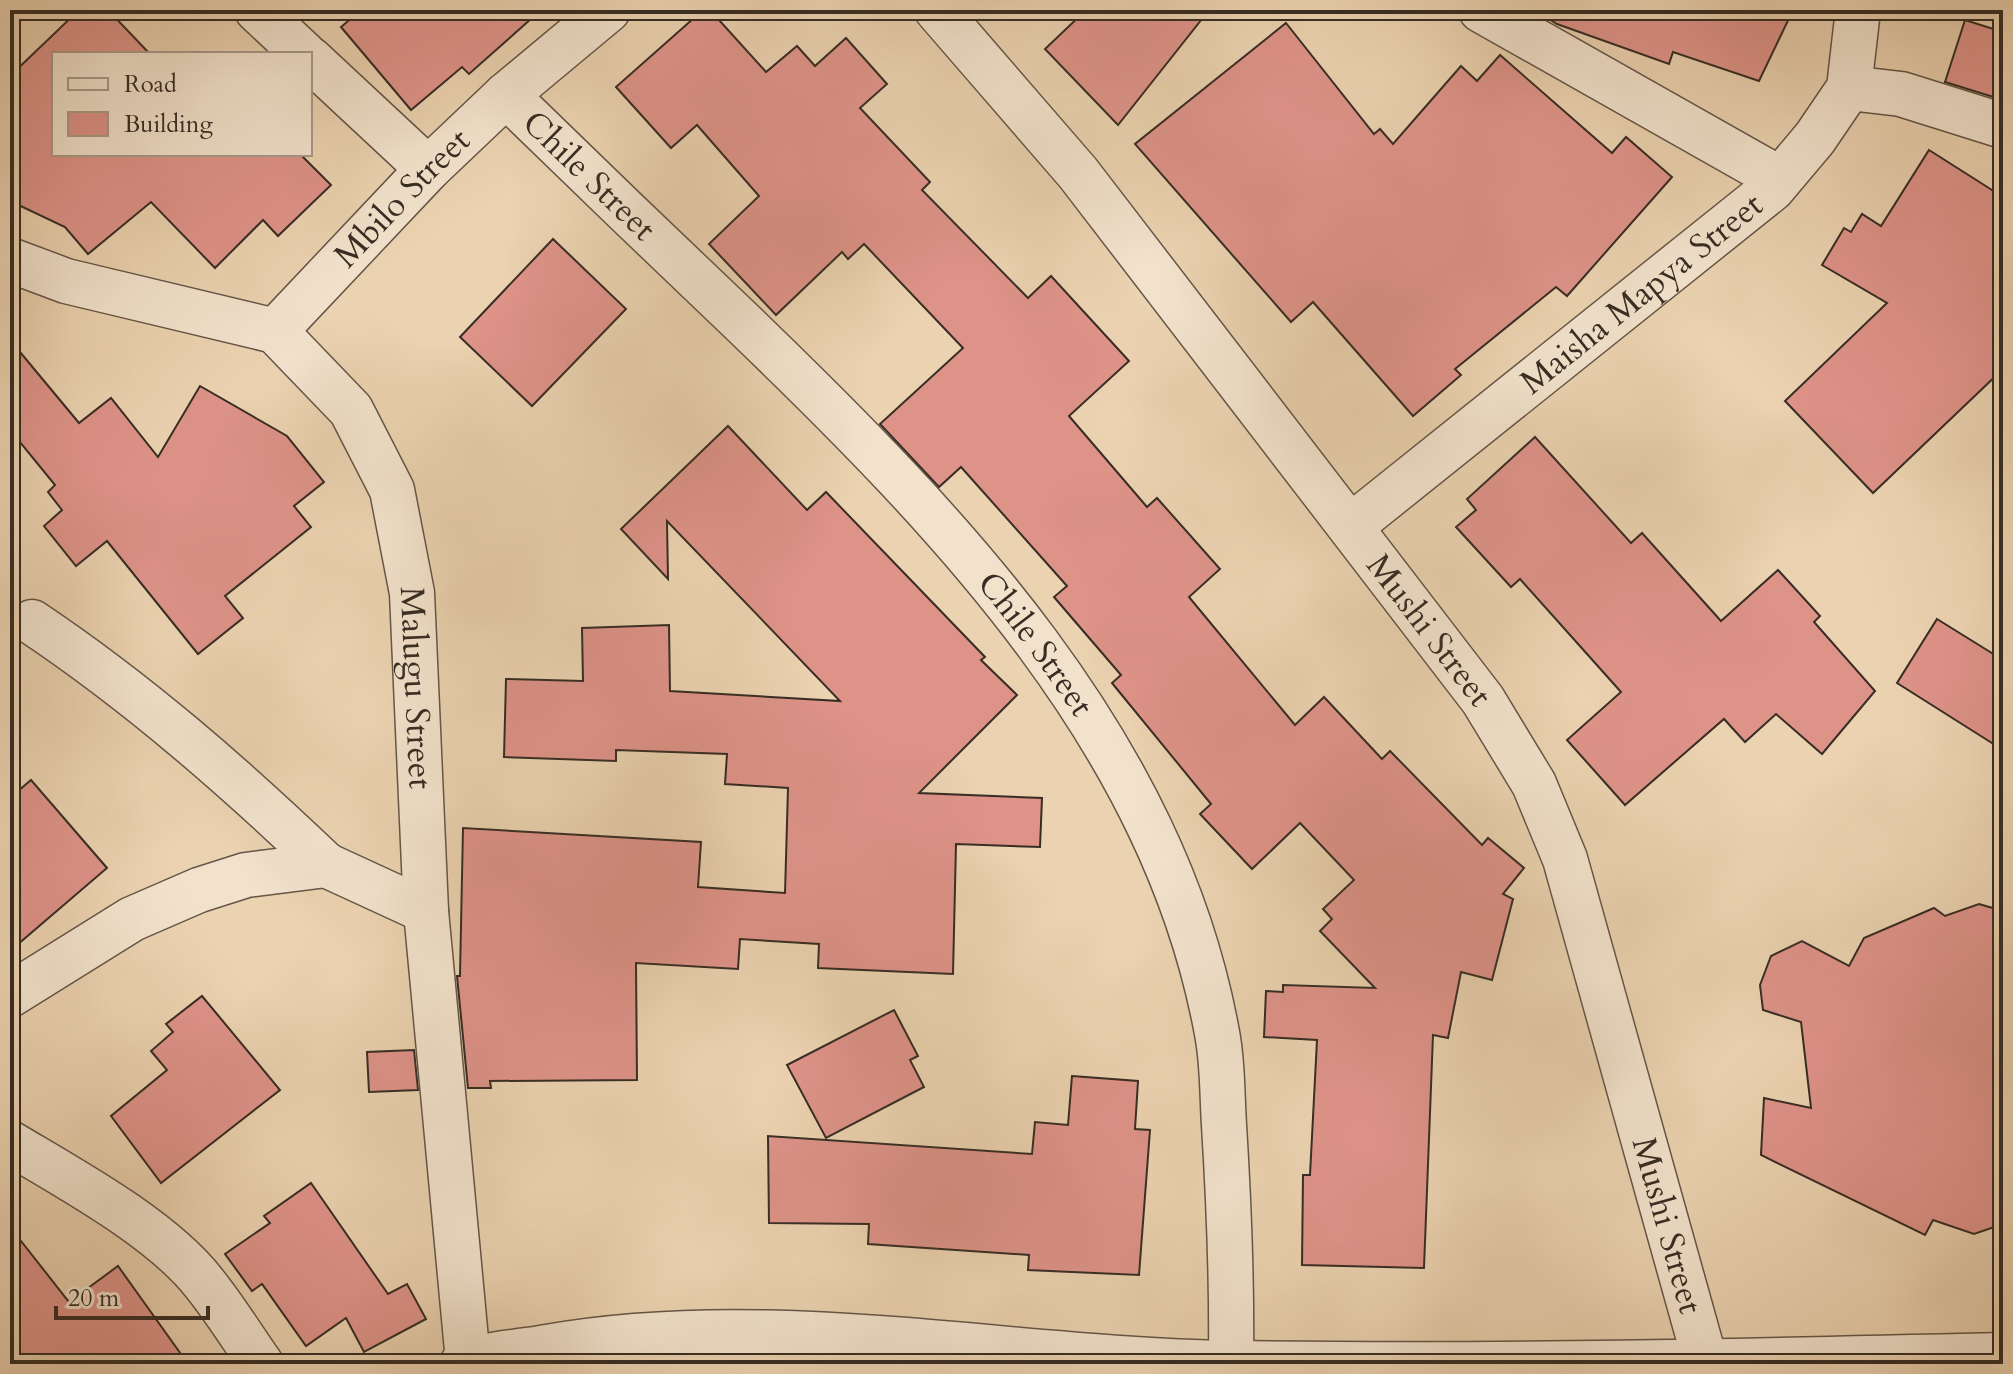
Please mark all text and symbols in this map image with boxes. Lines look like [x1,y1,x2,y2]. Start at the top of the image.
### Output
legend [52,52,312,156]
text: Road [124,68,177,101]
street label: Chile Street [512,100,666,251]
text: Building [124,108,214,141]
street label: Mbilo Street [324,118,480,278]
street label: Maisha Mapya Street [1510,182,1773,405]
street label: Mushi Street [1356,544,1503,716]
street label: Chile Street [967,562,1105,725]
street label: Malugu Street [389,585,444,790]
street label: Mushi Street [1621,1132,1714,1319]
scale bar [56,1270,208,1320]
text: 20 m [68,1282,120,1315]

